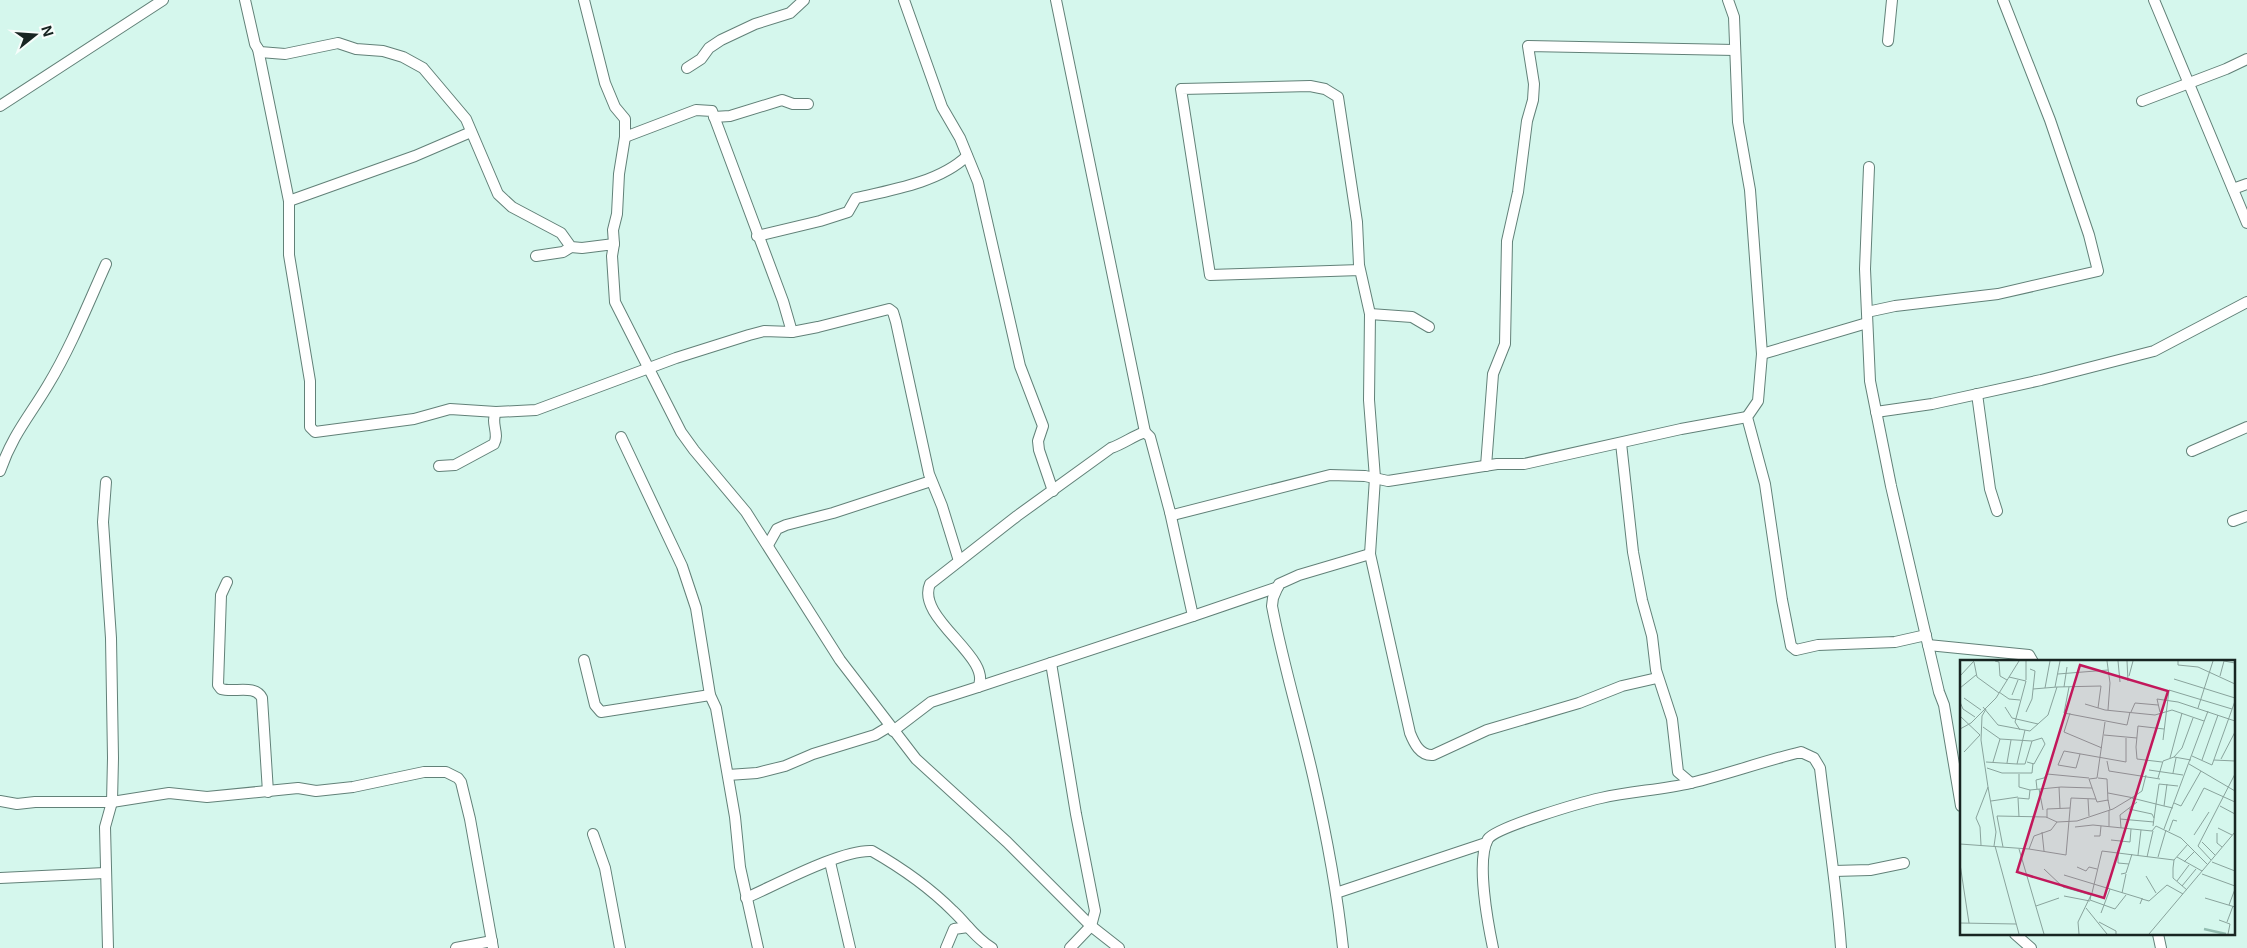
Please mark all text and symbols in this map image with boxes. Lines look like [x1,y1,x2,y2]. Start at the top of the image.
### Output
north arrow [10,10,60,60]
text: N [38,23,58,39]
inset map [1960,660,2234,936]

